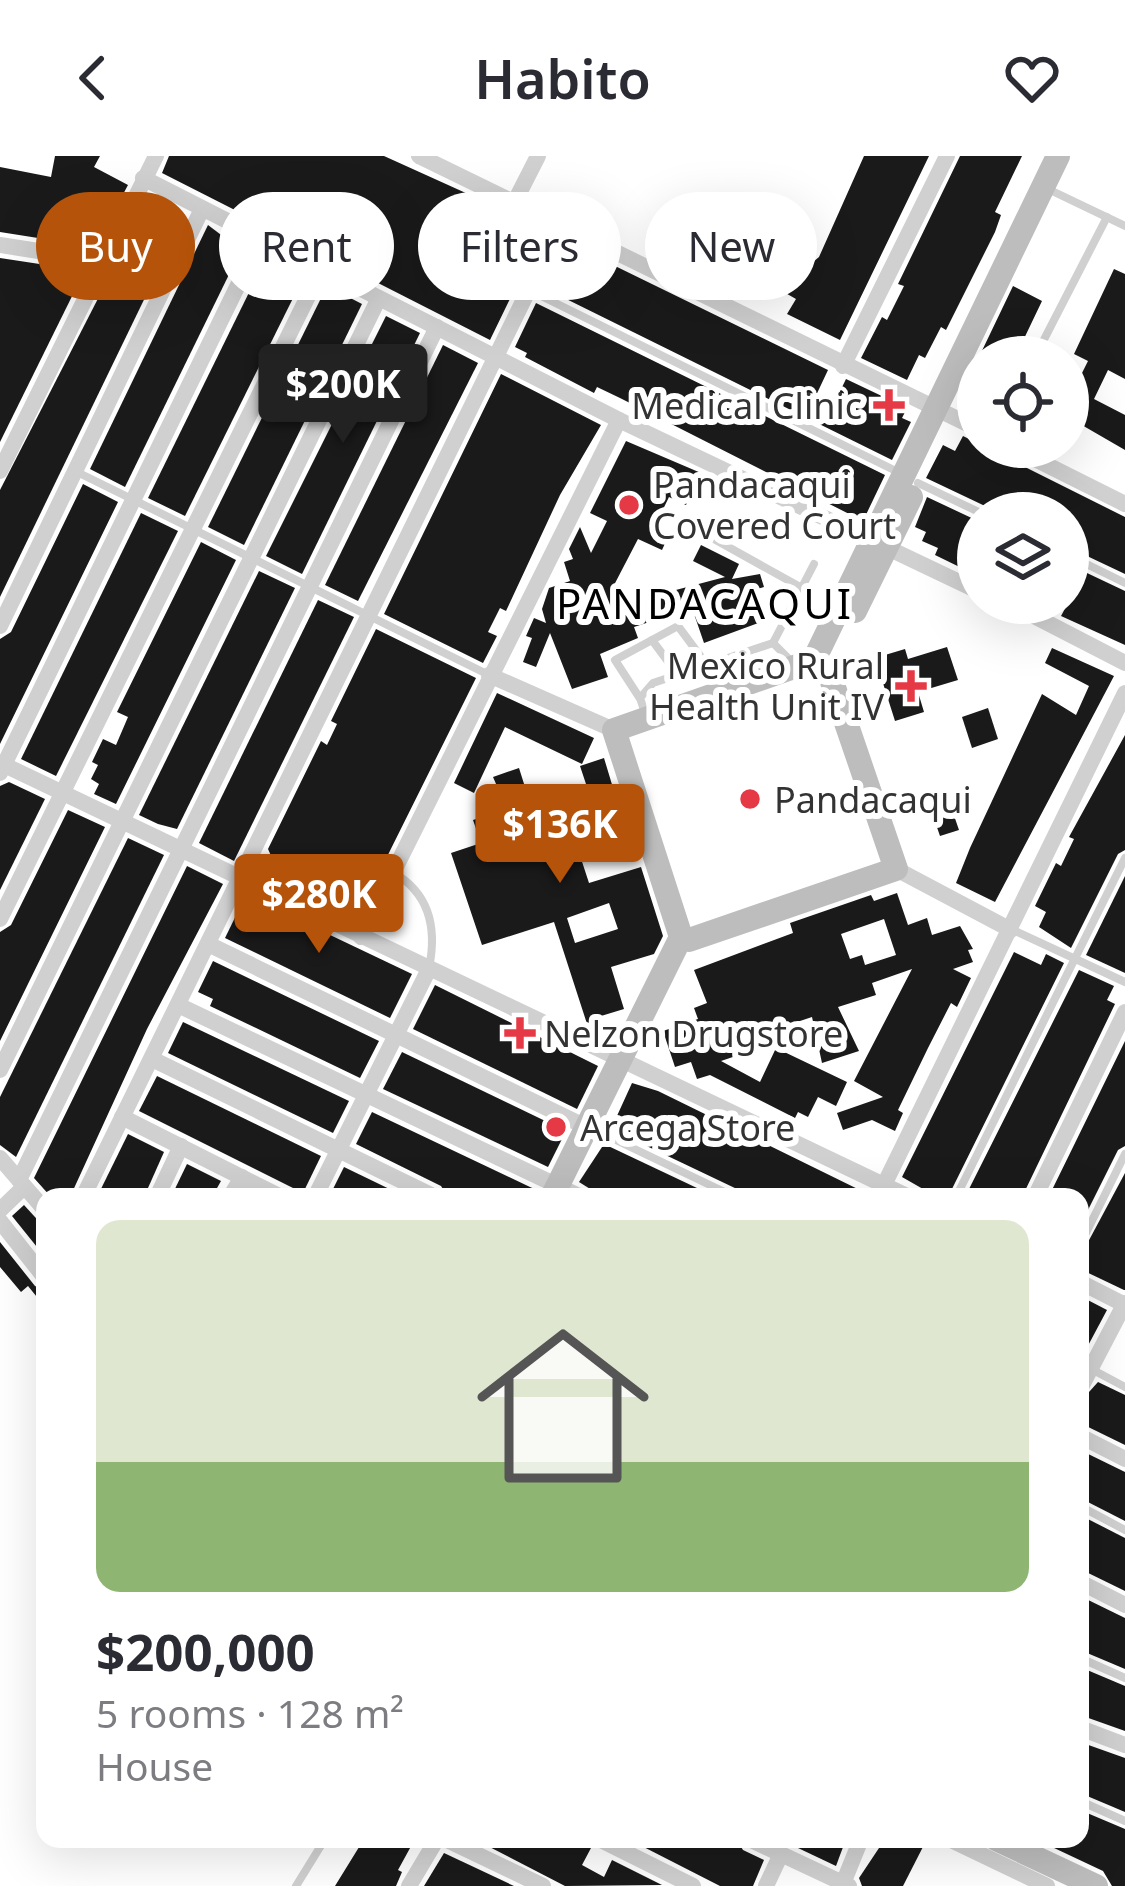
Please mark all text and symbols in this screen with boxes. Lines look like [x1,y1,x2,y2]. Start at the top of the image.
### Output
text: Habito [474,41,651,115]
icon: back [60,45,126,111]
icon: heart [999,45,1065,111]
chip: Buy [36,192,195,300]
chip: Rent [219,192,394,300]
chip: Filters [418,192,621,300]
chip: New [645,192,817,300]
map controls [957,336,1089,624]
button: locate [957,336,1089,468]
pin: $200K [259,344,427,446]
text: $200K [285,356,401,409]
place label: Medical Clinic [631,381,862,430]
marker: Medical Clinic [873,389,905,421]
place label: Pandacaqui Covered Court [653,460,896,550]
marker: Pandacaqui Covered Court [616,492,642,518]
button: layers [957,492,1089,624]
district label: PANDACAQUI [556,574,854,631]
place label: Mexico Rural Health Unit IV [649,641,884,731]
marker: Mexico Rural Health Unit IV [895,670,927,702]
place label: Pandacaqui [774,775,972,824]
pin: $136K [476,784,644,886]
marker: Pandacaqui [737,786,763,812]
text: $136K [502,796,618,849]
pin: $280K [235,854,403,956]
text: $280K [261,866,377,919]
place label: Nelzon Drugstore [544,1009,843,1058]
marker: Nelzon Drugstore [507,1020,533,1046]
place label: Arcega Store [580,1103,795,1152]
marker: Arcega Store [543,1114,569,1140]
icon: home [455,1298,671,1514]
text: $200,000 [96,1616,315,1686]
text: 5 rooms · 128 m² [96,1686,404,1739]
text: House [96,1739,213,1792]

